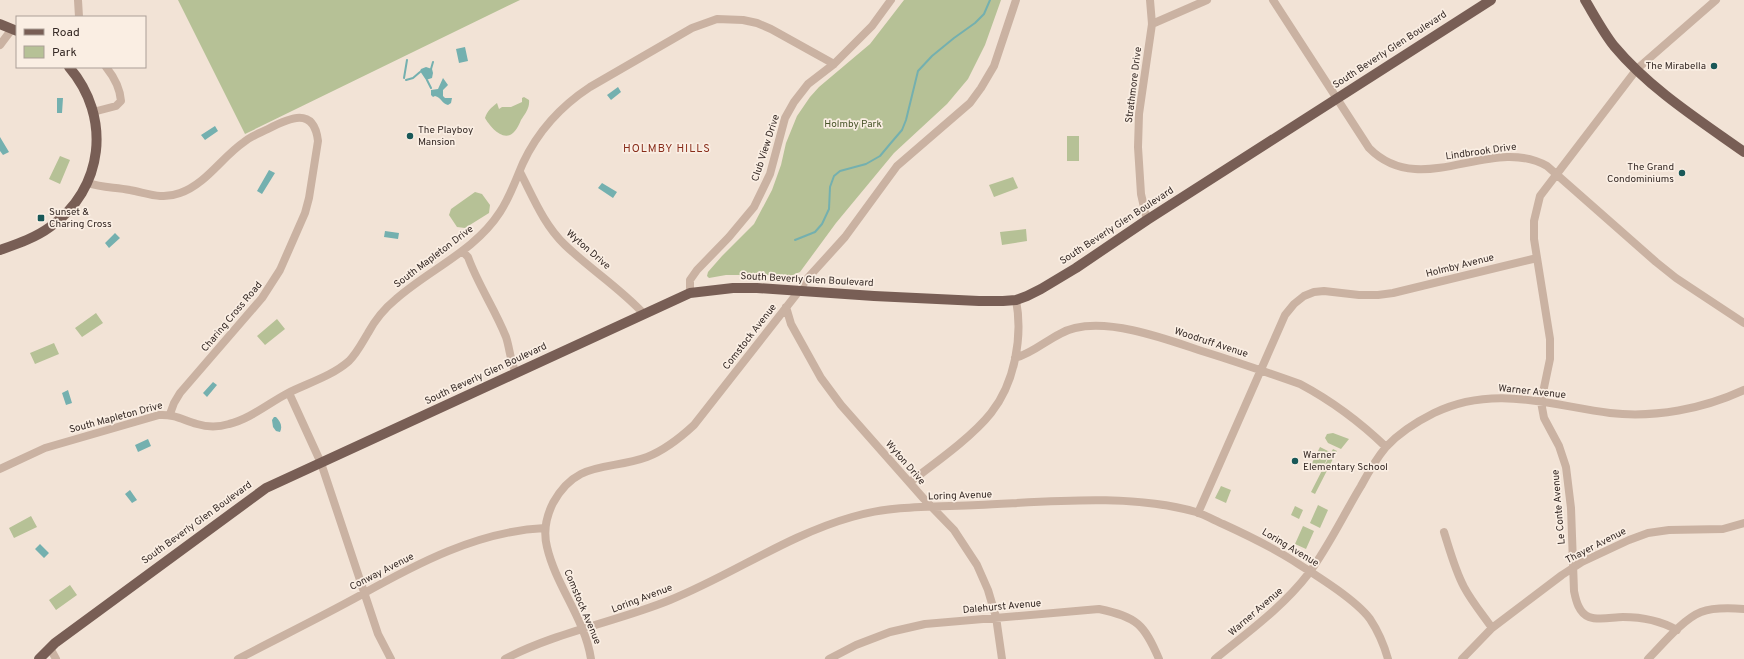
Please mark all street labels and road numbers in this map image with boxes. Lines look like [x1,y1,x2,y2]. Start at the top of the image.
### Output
street label: South Beverly Glen Boulevard [1331,8,1449,92]
street label: Strathmore Drive [1123,46,1145,124]
street label: Club View Drive [749,113,783,183]
street label: Lindbrook Drive [1445,141,1517,163]
street label: South Beverly Glen Boulevard [1058,184,1176,268]
street label: South Mapleton Drive [392,223,476,291]
street label: Wyton Drive [563,227,613,273]
street label: Holmby Avenue [1424,251,1496,281]
street label: South Beverly Glen Boulevard [740,270,874,290]
street label: Charing Cross Road [199,279,265,355]
street label: Comstock Avenue [720,301,780,373]
street label: Woodruff Avenue [1172,325,1250,361]
street label: South Beverly Glen Boulevard [423,340,549,408]
street label: Warner Avenue [1498,382,1566,402]
street label: South Mapleton Drive [68,399,164,437]
street label: Wyton Drive [882,438,928,488]
street label: Le Conte Avenue [1549,469,1569,545]
street label: South Beverly Glen Boulevard [139,479,255,567]
street label: Loring Avenue [928,488,992,504]
street label: Thayer Avenue [1563,525,1629,567]
street label: Loring Avenue [1259,526,1321,570]
street label: Conway Avenue [348,550,416,594]
street label: Comstock Avenue [560,568,604,646]
street label: Loring Avenue [610,581,674,617]
street label: Warner Avenue [1226,585,1286,639]
street label: Dalehurst Avenue [962,597,1042,617]

